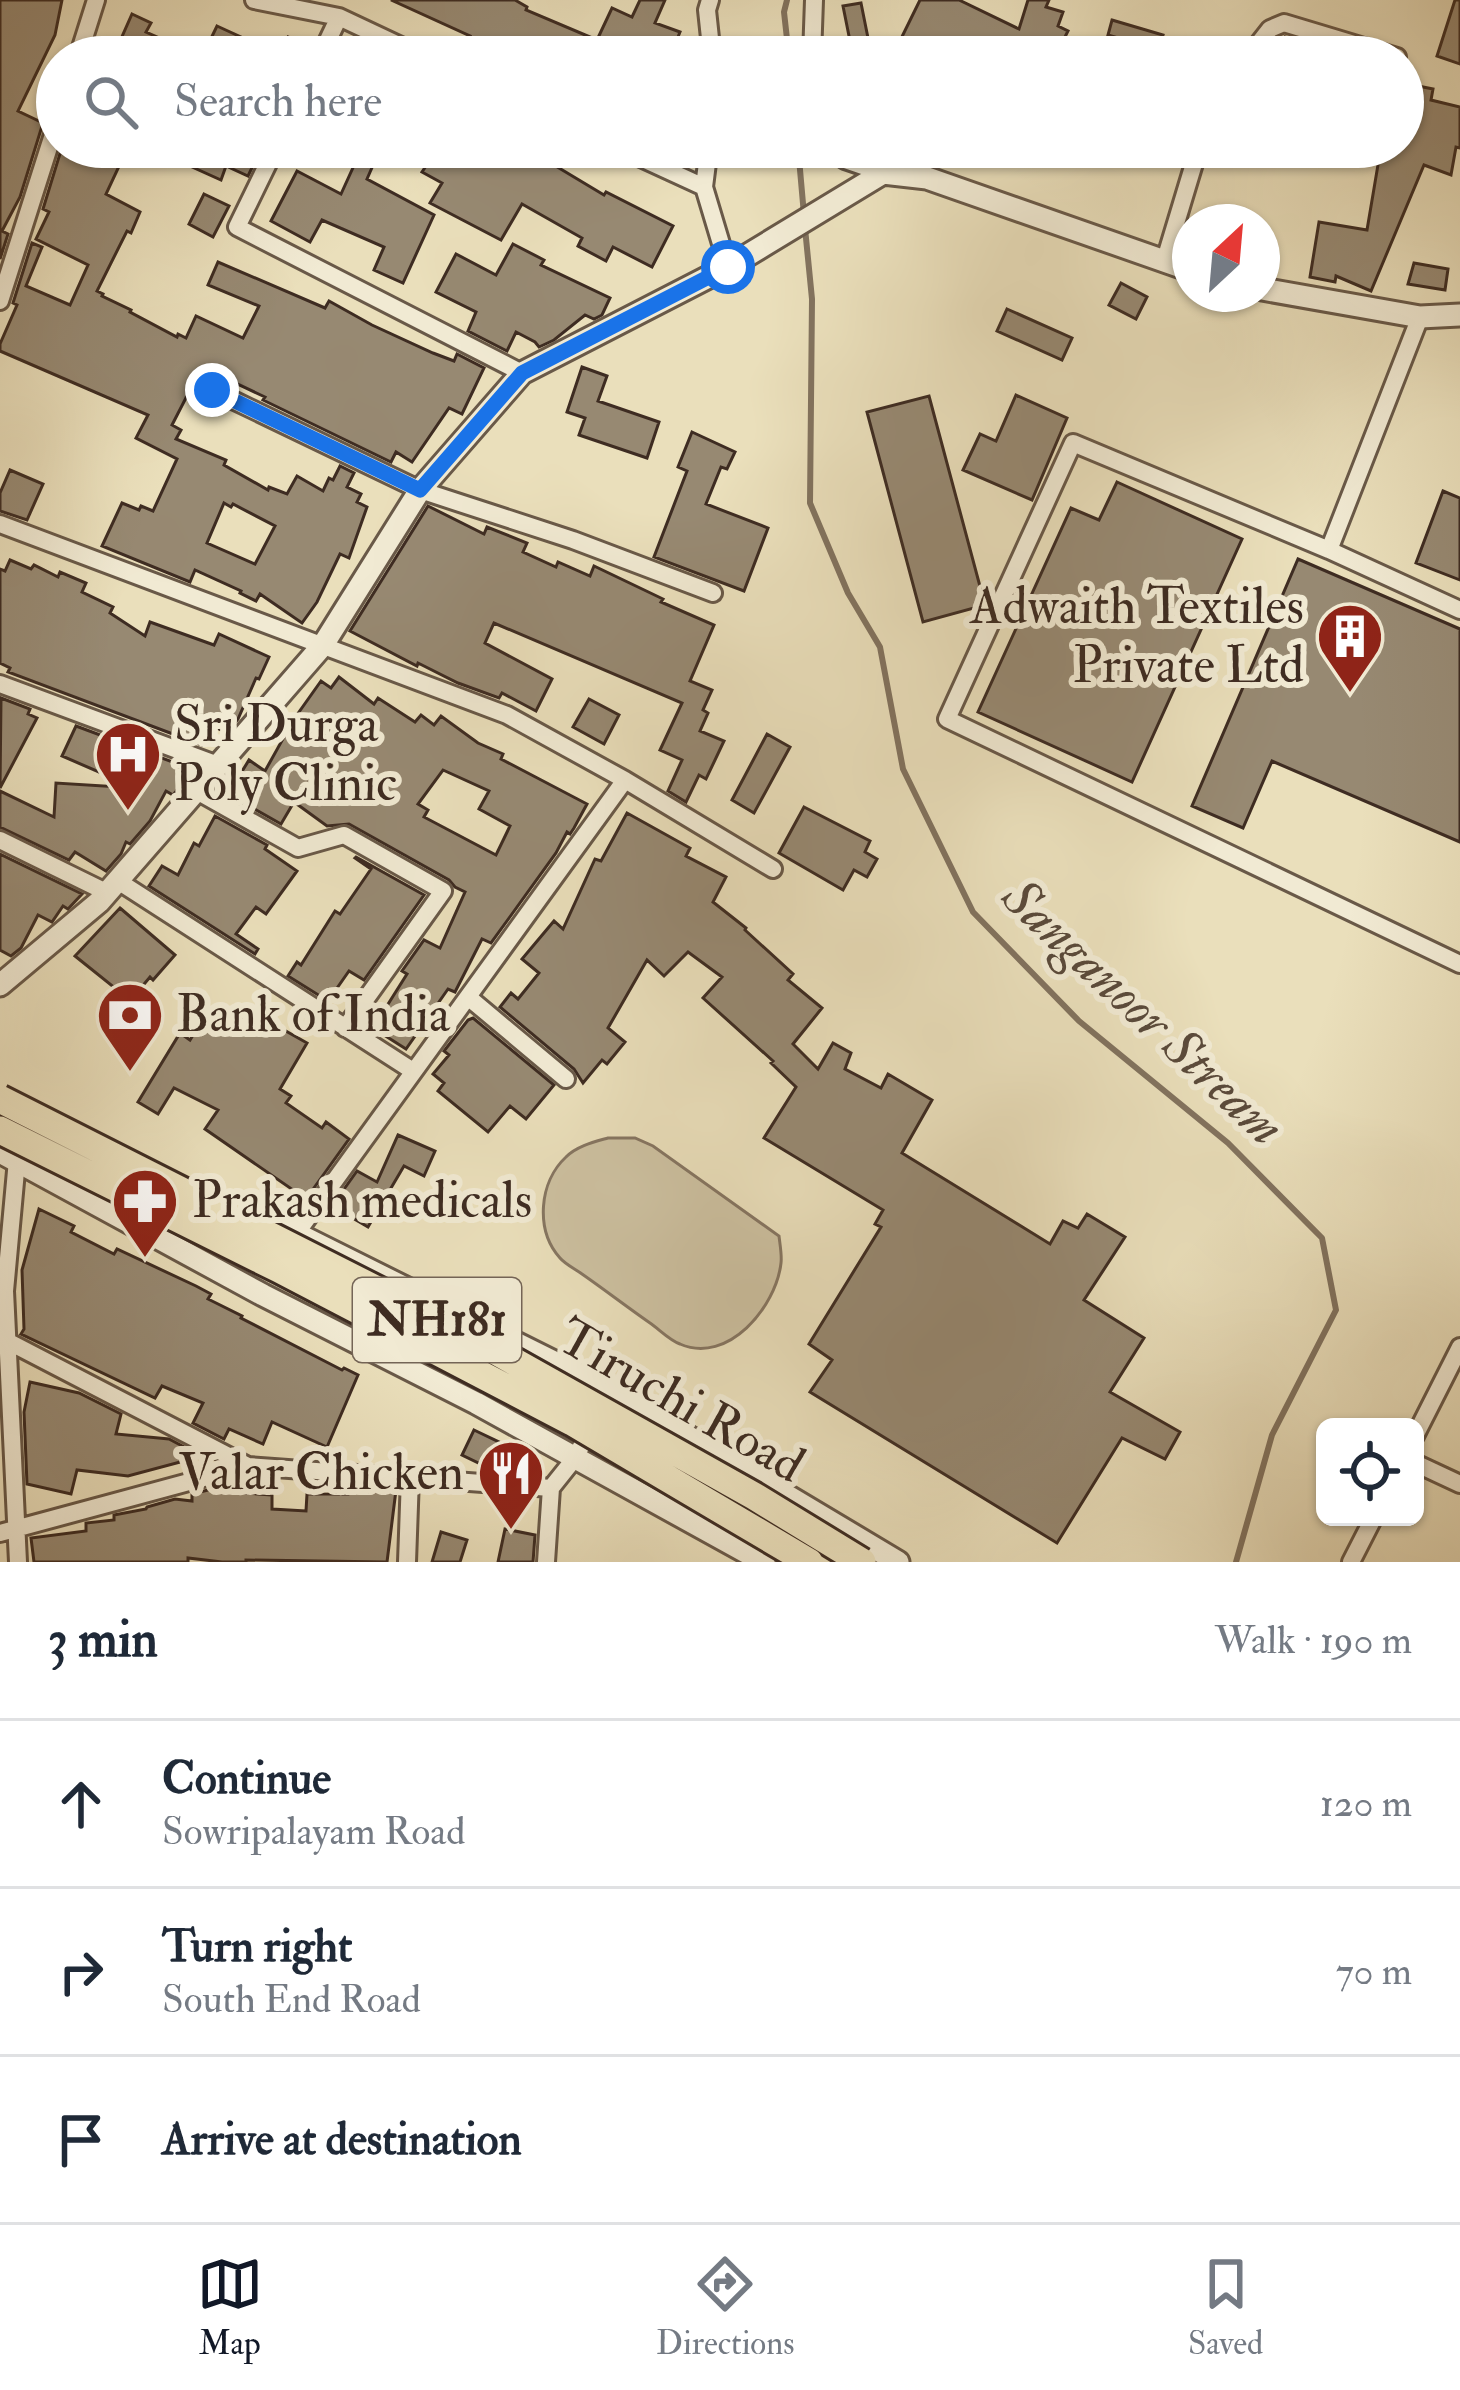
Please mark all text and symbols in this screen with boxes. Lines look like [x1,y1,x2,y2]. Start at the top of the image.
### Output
search box [36,36,1424,168]
icon: search [78,69,144,135]
text: Search here [174,74,382,130]
north arrow [1172,204,1280,312]
route start [701,240,755,294]
route end [185,363,239,417]
place label: Adwaith Textiles Private Ltd [969,575,1304,698]
building icon: Adwaith Textiles Private Ltd [1315,601,1385,695]
place label: Sri Durga Poly Clinic [174,693,397,816]
hospital icon: Sri Durga Poly Clinic [93,719,163,813]
water label: Sanganoor Stream [987,863,1299,1160]
bank icon: Bank of India [95,980,165,1074]
place label: Bank of India [176,983,451,1047]
pharmacy icon: Prakash medicals [110,1166,180,1260]
place label: Prakash medicals [192,1169,532,1233]
road number: NH181 [353,1278,521,1362]
street label: Tiruchi Road [546,1305,816,1497]
map controls [1316,1418,1424,1526]
button: locate [1316,1418,1424,1526]
restaurant icon: Valar Chicken [476,1438,546,1532]
place label: Valar Chicken [178,1441,464,1505]
text: 3 min [48,1608,158,1672]
text: Walk · 190 m [1215,1616,1412,1665]
text: Continue [162,1751,331,1807]
icon: ahead [48,1771,114,1837]
text: 120 m [1320,1779,1412,1828]
text: Sowripalayam Road [162,1807,466,1856]
text: Turn right [162,1919,352,1975]
icon: right [48,1939,114,2005]
text: 70 m [1336,1947,1412,1996]
text: South End Road [162,1975,421,2024]
icon: arrive [48,2107,114,2173]
text: Arrive at destination [162,2112,522,2168]
tab: Map [197,2251,263,2364]
tab: Directions [656,2251,795,2364]
tab: Saved [1188,2251,1263,2364]

